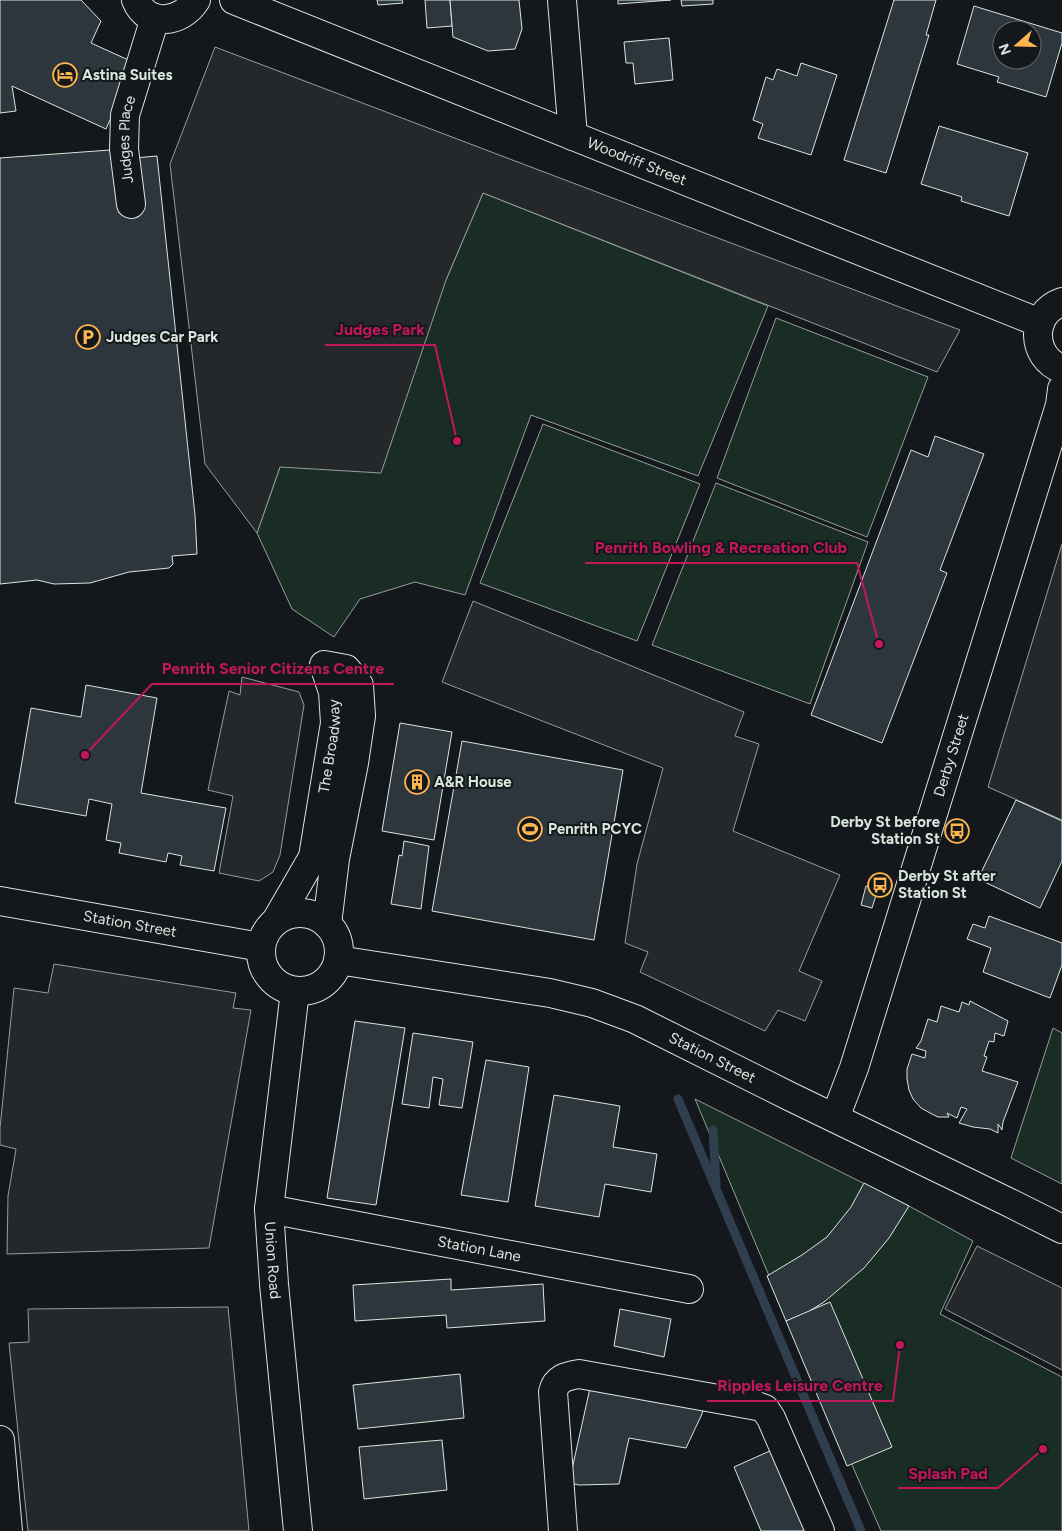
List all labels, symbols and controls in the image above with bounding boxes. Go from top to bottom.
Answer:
north arrow [992,20,1042,70]
text: N [995,41,1015,57]
hotel icon: Astina Suites [52,62,78,88]
place label: Astina Suites [82,66,173,84]
street label: Judges Place [115,93,139,185]
street label: Woodriff Street [585,133,689,190]
callout: Judges Park [325,314,435,345]
text: Judges Park [335,320,425,339]
parking icon: Judges Car Park [75,324,101,350]
place label: Judges Car Park [106,328,218,346]
callout: Penrith Bowling & Recreation Club [585,532,857,563]
text: Penrith Bowling & Recreation Club [595,538,848,557]
callout: Penrith Senior Citizens Centre [152,653,394,684]
text: Penrith Senior Citizens Centre [162,659,384,678]
street label: The Broadway [315,699,344,795]
street label: Derby Street [930,711,973,799]
building icon: A&R House [404,769,430,795]
place label: A&R House [434,773,512,791]
place label: Derby St before Station St [830,813,941,848]
sports icon: Penrith PCYC [517,816,543,842]
bus stop icon: Derby St before Station St [944,818,970,844]
place label: Penrith PCYC [548,820,642,838]
place label: Derby St after Station St [898,867,996,902]
bus stop icon: Derby St after Station St [867,872,893,898]
street label: Station Street [82,907,178,941]
street label: Station Street [666,1028,759,1087]
street label: Union Road [261,1221,284,1300]
street label: Station Lane [436,1232,522,1266]
callout: Ripples Leisure Centre [707,1370,893,1401]
text: Ripples Leisure Centre [717,1376,883,1395]
callout: Splash Pad [898,1457,998,1488]
text: Splash Pad [908,1464,988,1483]

